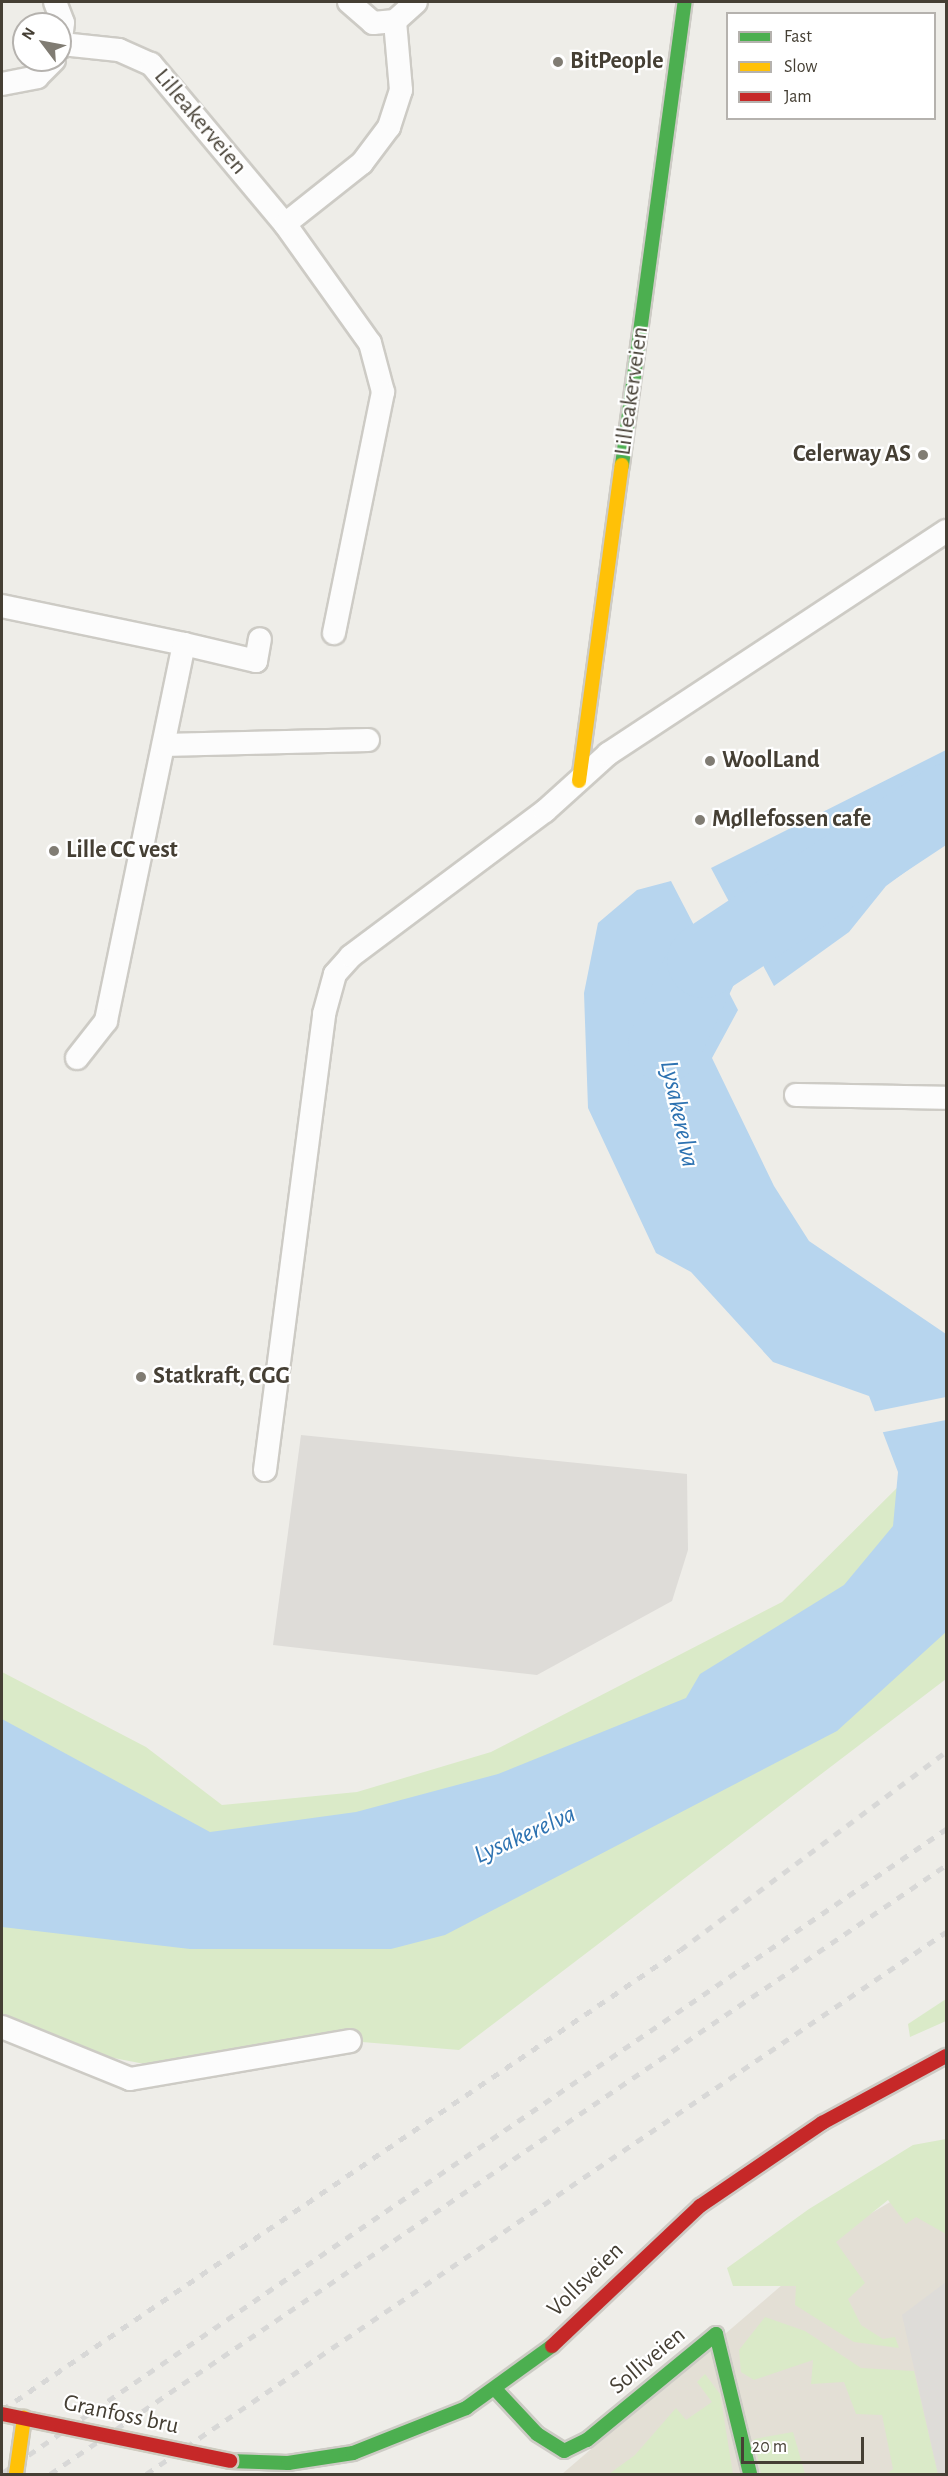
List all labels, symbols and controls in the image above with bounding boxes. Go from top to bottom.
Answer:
north arrow [12,12,72,72]
legend [726,12,936,120]
text: N [19,25,38,42]
text: Fast [784,28,812,46]
place label: BitPeople [570,48,664,76]
marker: BitPeople [551,55,565,69]
text: Slow [784,58,817,76]
street label: Lilleakerveien [147,63,253,181]
text: Jam [784,88,812,106]
street label: Lilleakerveien [609,325,655,457]
place label: Celerway AS [793,441,911,469]
marker: Celerway AS [916,448,930,462]
place label: WoolLand [722,747,820,775]
marker: WoolLand [703,754,717,768]
place label: Møllefossen cafe [712,806,871,834]
marker: Møllefossen cafe [693,813,707,827]
place label: Lille CC vest [66,837,178,865]
marker: Lille CC vest [47,844,61,858]
water label: Lysakerelva [653,1058,705,1170]
place label: Statkraft, CGG [153,1363,290,1391]
marker: Statkraft, CGG [134,1370,148,1384]
water label: Lysakerelva [469,1799,581,1871]
street label: Vollsveien [542,2237,630,2323]
street label: Solliveien [604,2321,692,2401]
street label: Granfoss bru [61,2389,181,2441]
scale bar [744,2425,867,2463]
text: 20 m [752,2438,787,2456]

